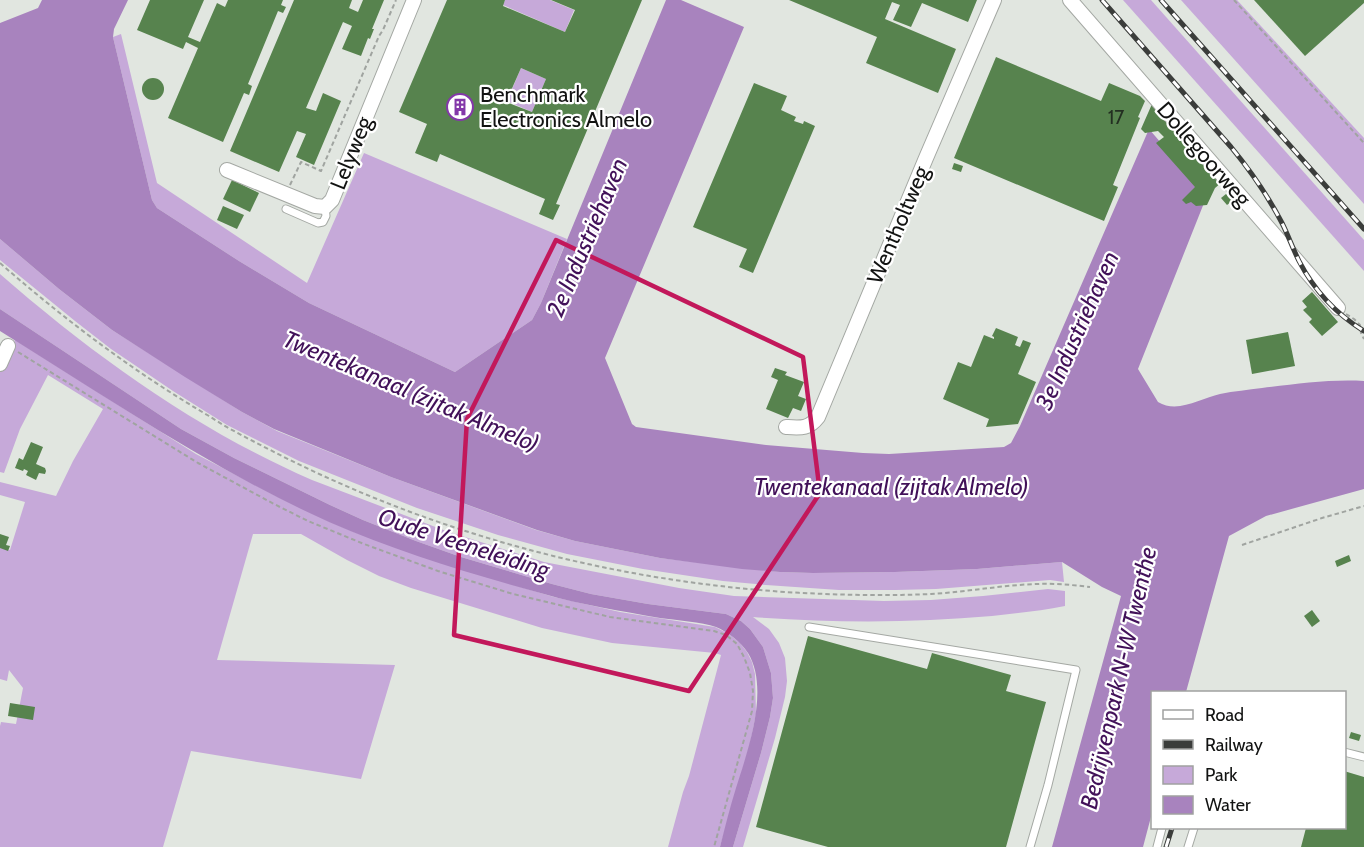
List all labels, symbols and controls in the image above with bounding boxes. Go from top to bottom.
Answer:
place label: Benchmark Electronics Almelo [480,81,652,133]
building icon: Benchmark Electronics Almelo [445,92,475,122]
street label: Dollegoorweg [1151,96,1257,213]
house number: 17 [1108,105,1124,129]
street label: Lelyweg [324,112,378,193]
water label: 2e Industriehaven [540,154,633,321]
street label: Wentholtweg [861,161,935,288]
water label: 3e Industriehaven [1029,247,1125,414]
water label: Twentekanaal (zijtak Almelo) [279,324,543,458]
water label: Twentekanaal (zijtak Almelo) [754,472,1028,501]
water label: Oude Veeneleiding [375,502,554,585]
water label: Bedrijvenpark N-W Twenthe [1074,544,1162,812]
legend [1151,691,1346,829]
text: Road [1205,704,1244,726]
text: Railway [1205,734,1263,756]
text: Park [1205,764,1238,786]
text: Water [1205,794,1251,816]

